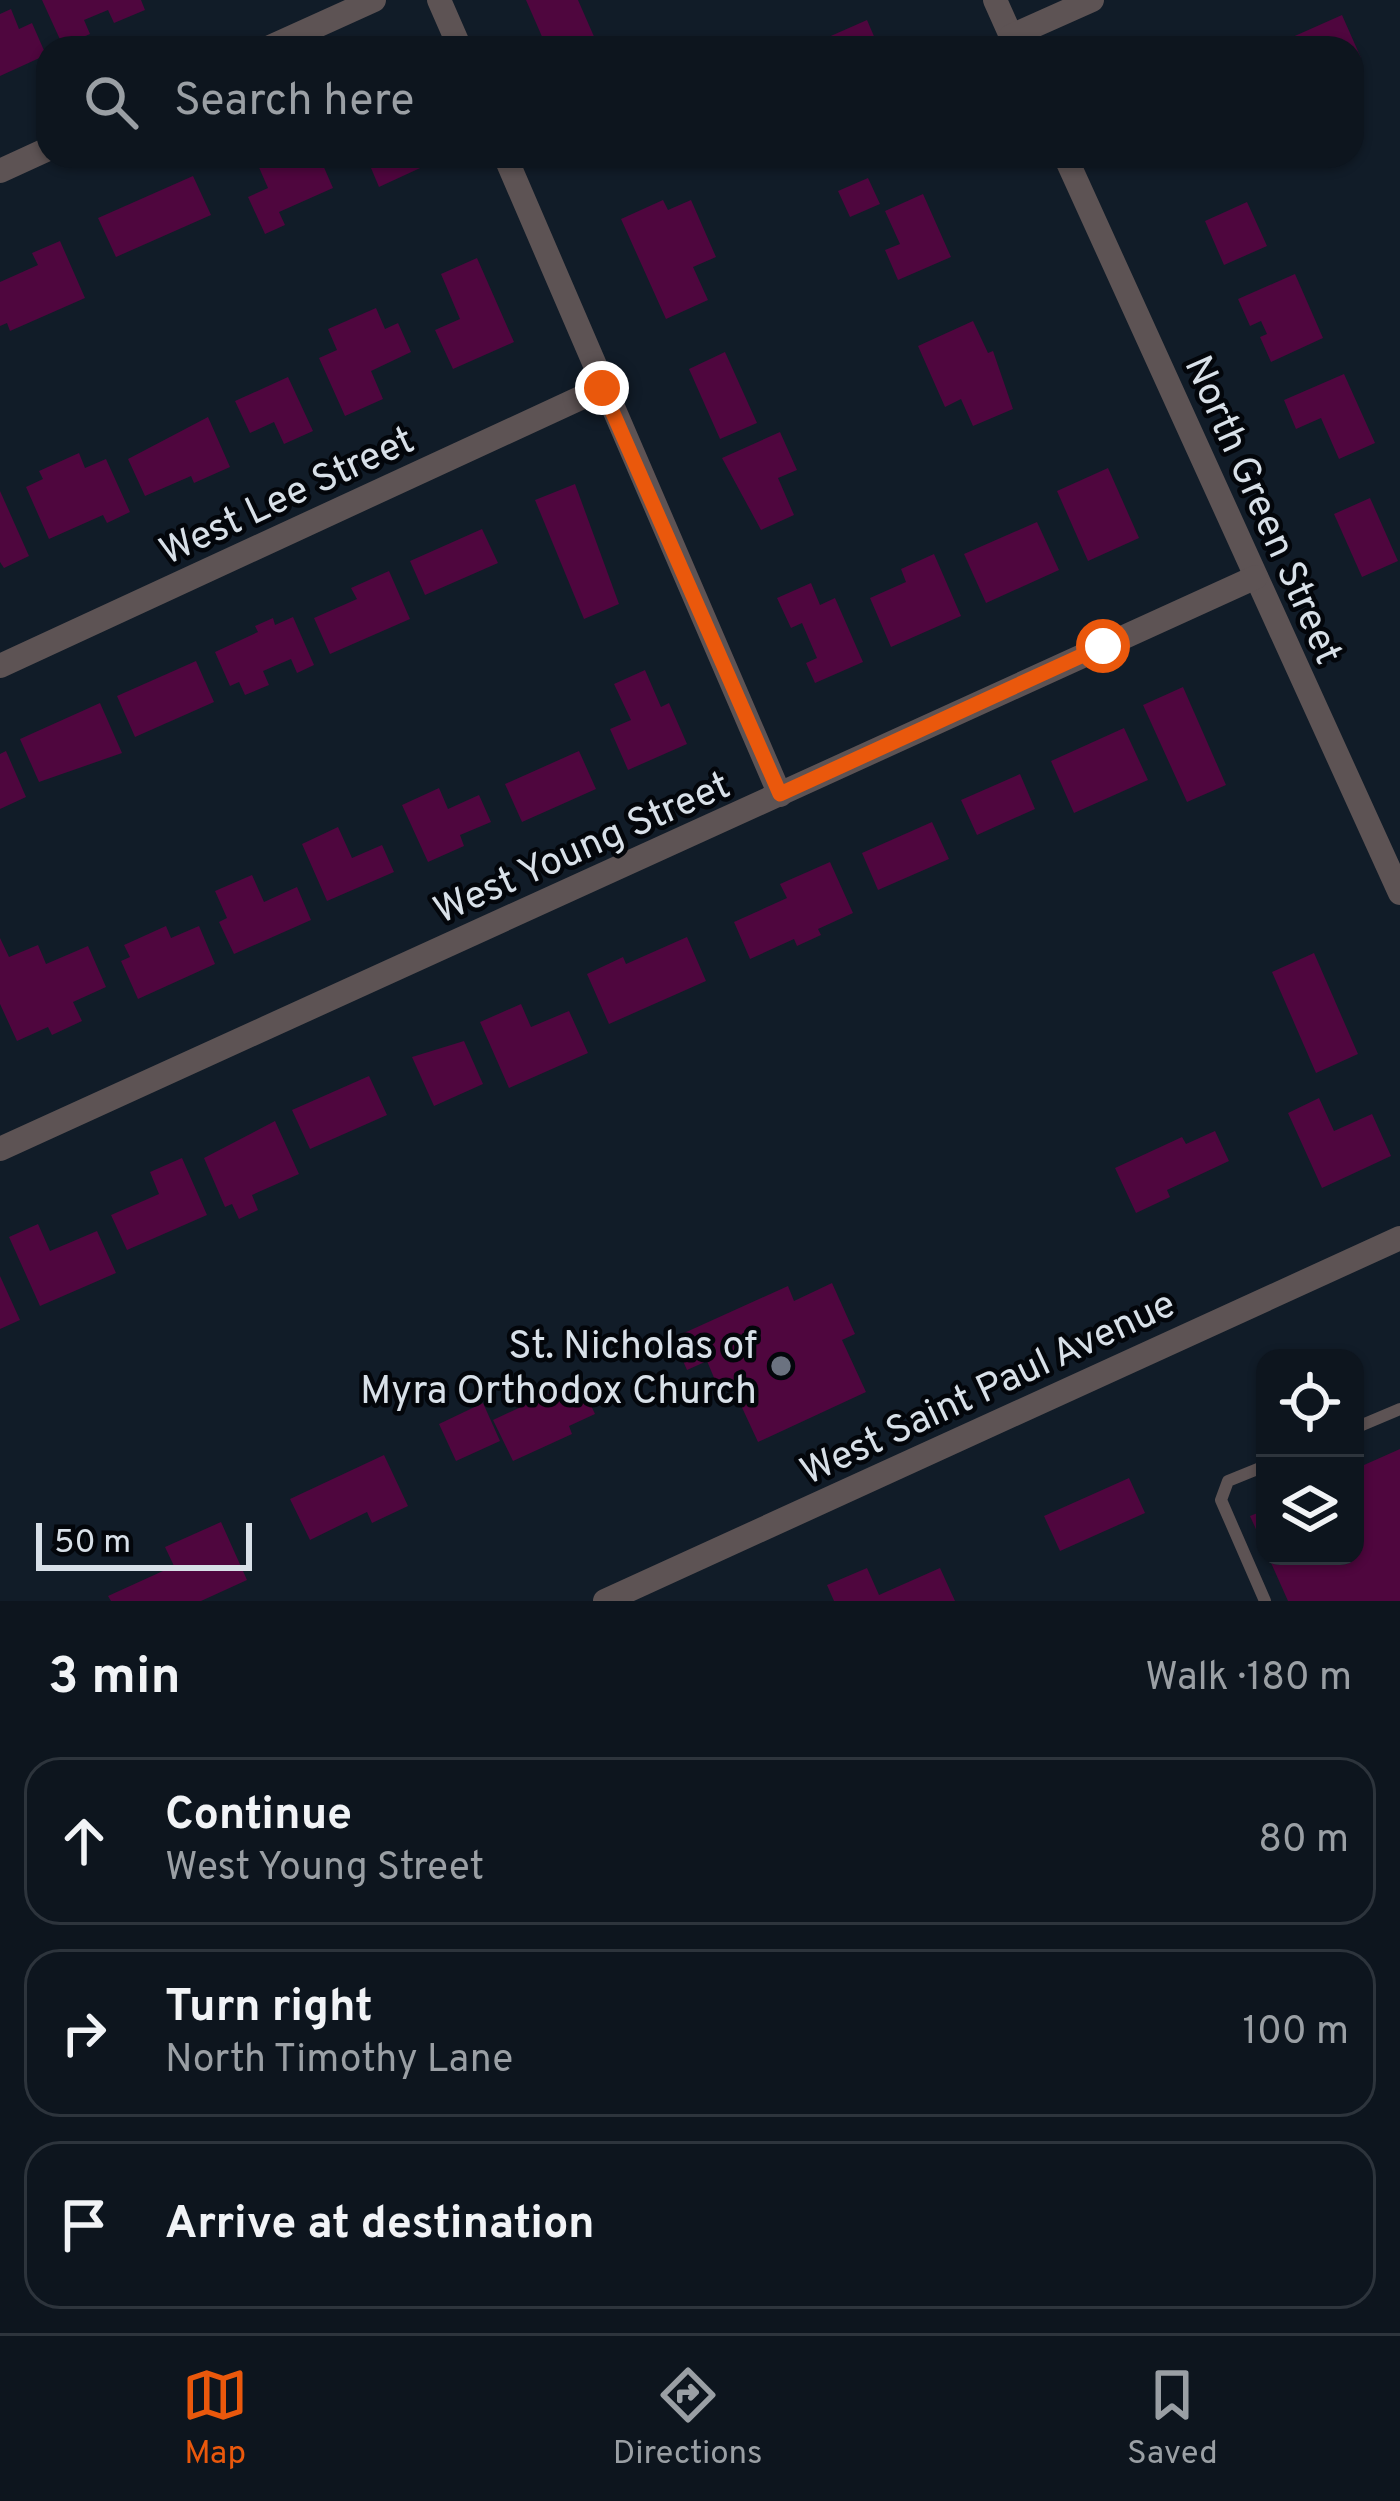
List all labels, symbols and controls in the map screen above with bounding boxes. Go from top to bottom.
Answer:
search box [36,36,1364,168]
icon: search [78,69,144,135]
text: Search here [174,74,414,131]
street label: North Green Street [1171,349,1351,673]
route end [575,361,629,415]
street label: West Lee Street [153,418,423,578]
route start [1076,619,1130,673]
street label: West Young Street [427,763,739,937]
street label: West Saint Paul Avenue [794,1282,1184,1498]
place label: St. Nicholas of Myra Orthodox Church [360,1324,757,1418]
map controls [1256,1349,1364,1565]
button: locate [1256,1349,1364,1457]
marker: St. Nicholas of Myra Orthodox Church [768,1353,794,1379]
button: layers [1256,1457,1364,1565]
scale bar [36,1517,252,1570]
text: 50 m [54,1523,131,1565]
text: 3 min [48,1647,181,1712]
text: Walk · 180 m [1145,1655,1352,1704]
text: Continue [165,1788,352,1845]
icon: ahead [51,1808,117,1874]
text: 80 m [1258,1817,1349,1866]
text: West Young Street [165,1845,484,1894]
text: Turn right [165,1980,373,2037]
icon: right [51,2000,117,2066]
text: 100 m [1242,2009,1349,2058]
text: North Timothy Lane [165,2037,513,2086]
icon: arrive [51,2192,117,2258]
text: Arrive at destination [165,2197,595,2254]
tab: Map [182,2362,248,2476]
tab: Directions [613,2362,763,2476]
tab: Saved [1127,2362,1218,2476]

